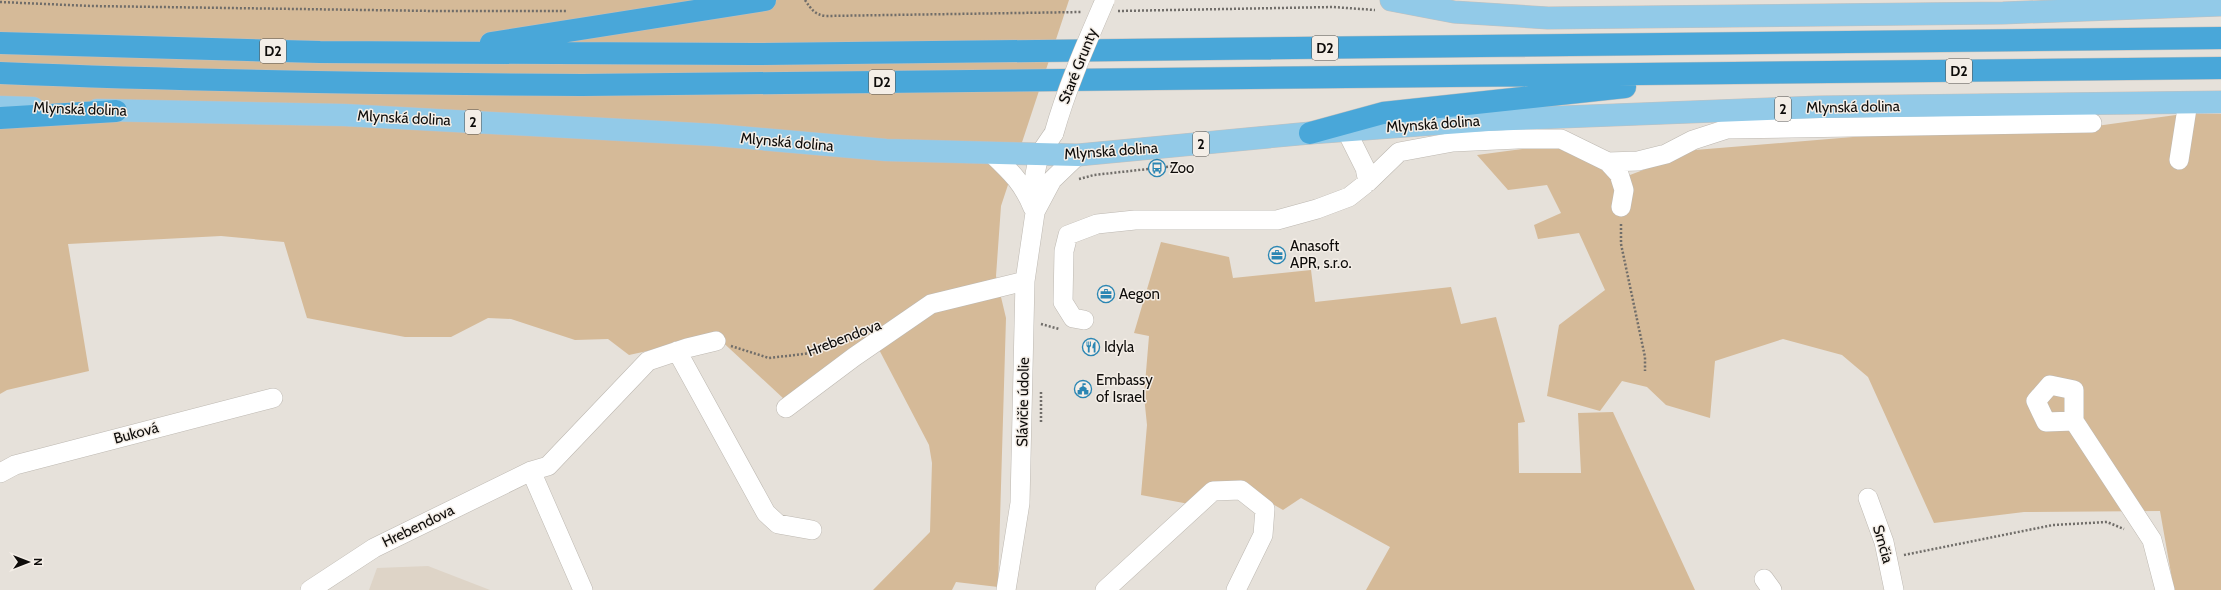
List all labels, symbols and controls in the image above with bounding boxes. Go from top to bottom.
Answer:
street label: Staré Grunty [1055,25,1101,106]
road number: D2 [1312,36,1338,60]
road number: D2 [260,39,286,63]
road number: D2 [1946,59,1972,83]
road number: D2 [869,70,895,94]
road number: 2 [1775,97,1791,121]
street label: Mlynská dolina [1806,97,1901,117]
street label: Mlynská dolina [33,98,128,120]
street label: Mlynská dolina [357,107,452,129]
road number: 2 [465,110,481,134]
street label: Mlynská dolina [1386,112,1481,136]
street label: Mlynská dolina [740,129,835,155]
road number: 2 [1193,132,1209,156]
street label: Mlynská dolina [1064,139,1159,163]
bus stop icon: Zoo [1147,158,1167,178]
place label: Zoo [1170,159,1194,177]
place label: Anasoft APR, s.r.o. [1290,237,1352,272]
office icon: Anasoft APR, s.r.o. [1267,245,1287,265]
office icon: Aegon [1096,284,1116,304]
place label: Aegon [1119,285,1160,303]
street label: Hrebendova [804,315,884,360]
restaurant icon: Idyla [1081,337,1101,357]
place label: Idyla [1104,338,1135,356]
street label: Slávičie údolie [1013,357,1033,447]
place label: Embassy of Israel [1096,371,1153,406]
public building icon: Embassy of Israel [1073,379,1093,399]
street label: Buková [112,418,161,448]
street label: Hrebendova [379,500,458,551]
street label: Srnčia [1869,523,1897,566]
north arrow [8,542,48,582]
text: N [31,558,45,566]

